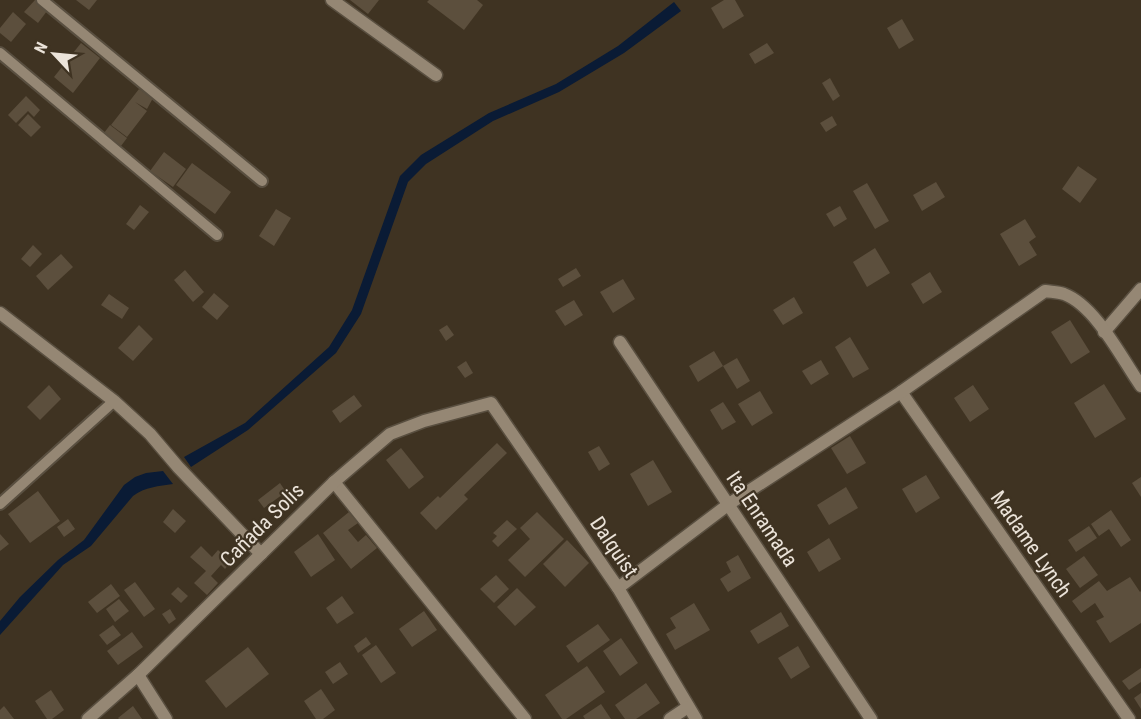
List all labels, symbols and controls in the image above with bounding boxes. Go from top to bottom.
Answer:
north arrow [24,24,84,84]
text: N [30,39,52,56]
street label: Ita Enramada [721,467,803,571]
street label: Cañada Solis [215,478,309,572]
street label: Madame Lynch [986,486,1076,602]
street label: Dalquist [585,512,643,582]

